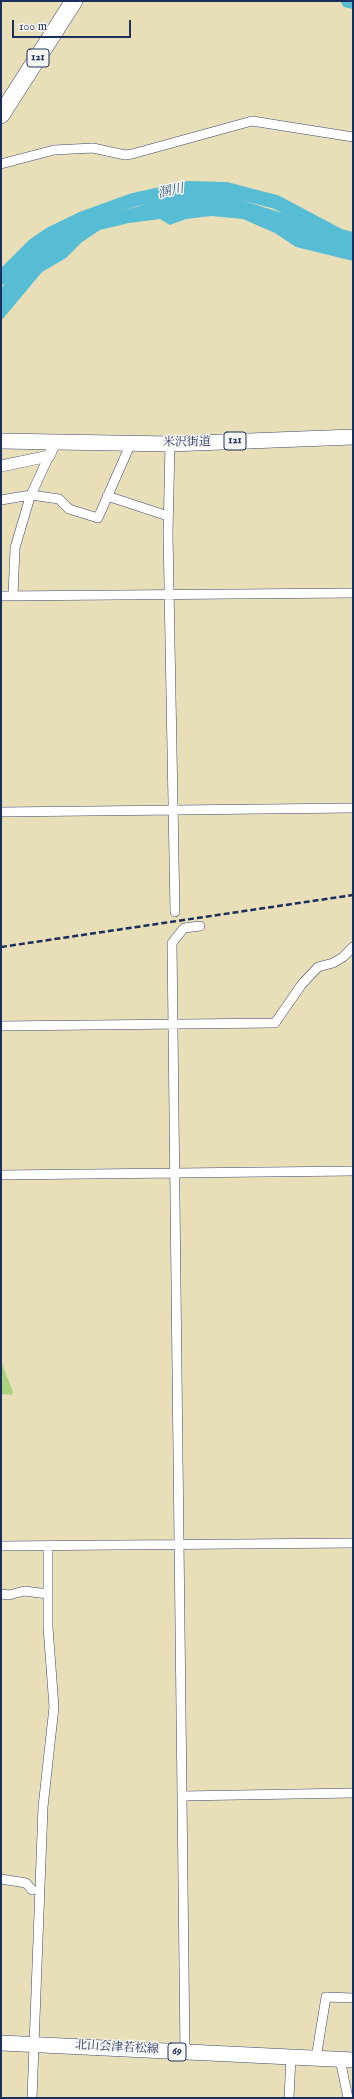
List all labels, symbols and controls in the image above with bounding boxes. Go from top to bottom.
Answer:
scale bar [14,12,133,38]
text: 100 m [19,19,47,34]
road number: 121 [27,49,49,67]
water label: 溷川 [157,182,185,202]
road number: 121 [224,432,246,450]
street label: 米沢街道 [163,435,211,451]
street label: 北山会津若松線 [75,2039,159,2057]
road number: 69 [168,2043,186,2061]

